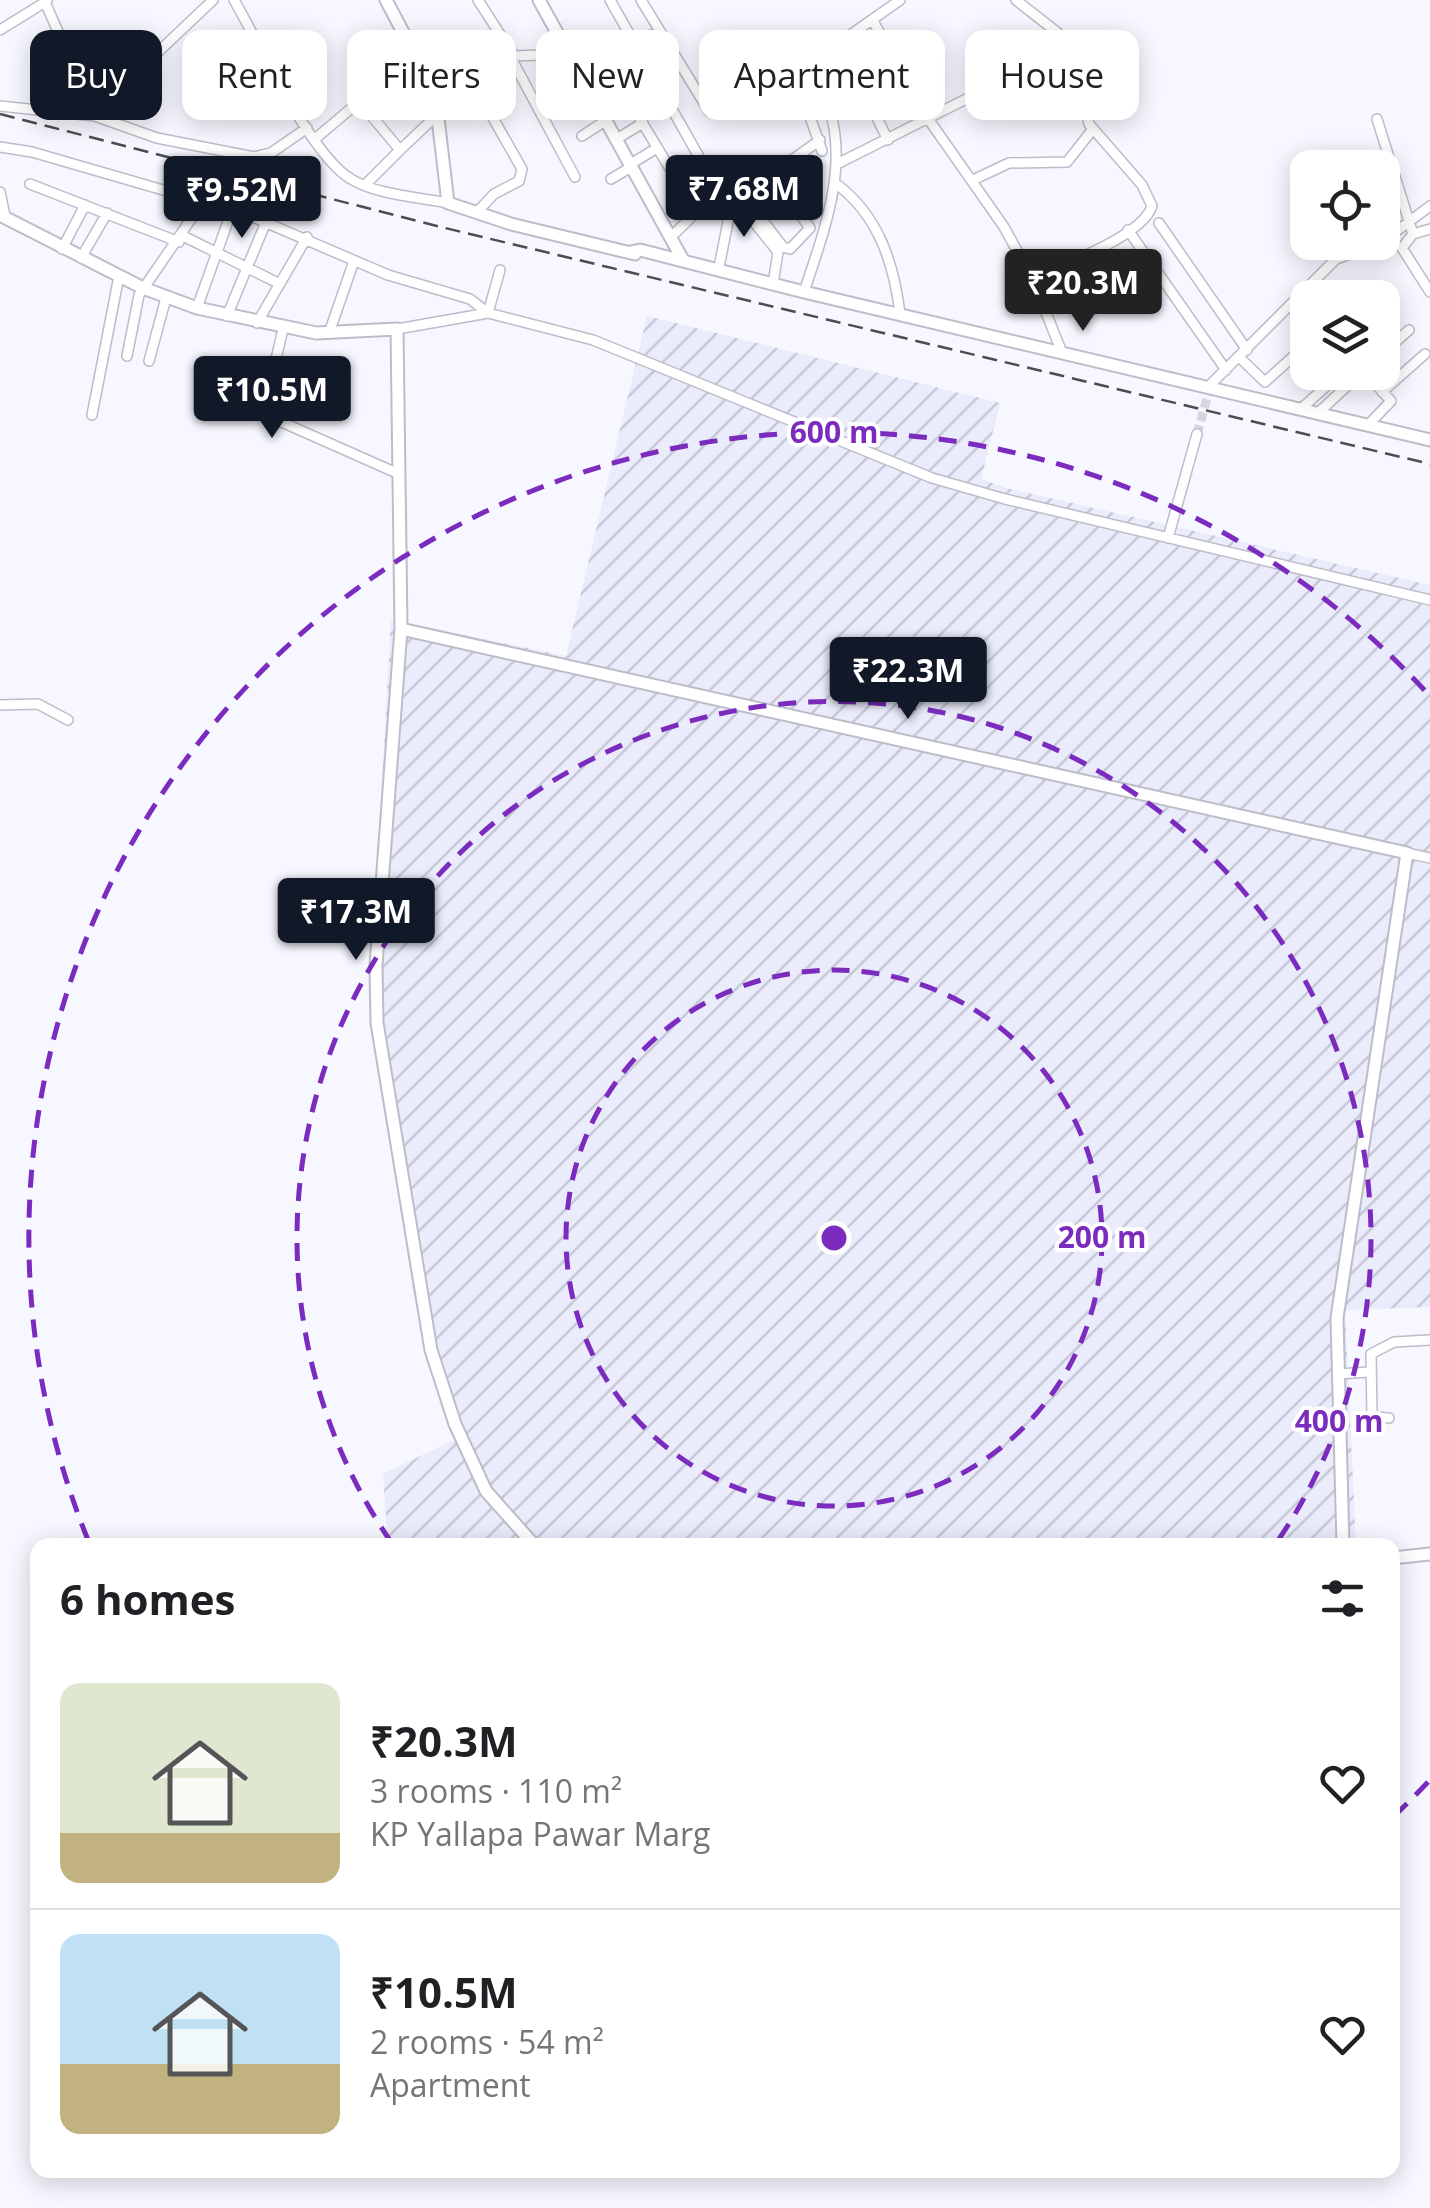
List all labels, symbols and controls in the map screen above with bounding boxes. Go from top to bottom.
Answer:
chip: Buy [30,30,162,120]
chip: Rent [182,30,327,120]
chip: Filters [347,30,516,120]
chip: New [536,30,679,120]
chip: Apartment [699,30,945,120]
chip: House [965,30,1139,120]
map controls [1290,150,1400,390]
button: locate [1290,150,1400,260]
pin: ₹7.68M [663,155,825,240]
pin: ₹9.52M [161,156,323,241]
text: ₹7.68M [688,166,800,209]
text: ₹9.52M [186,167,298,210]
pin: ₹20.3M [1002,249,1164,334]
text: ₹20.3M [1027,260,1139,303]
button: layers [1290,280,1400,390]
pin: ₹10.5M [191,356,353,441]
text: ₹10.5M [216,367,328,410]
text: 600 m [790,411,878,452]
pin: ₹22.3M [827,637,989,722]
text: ₹22.3M [852,648,964,691]
pin: ₹17.3M [275,878,437,963]
text: ₹17.3M [300,889,412,932]
text: 200 m [1058,1216,1146,1257]
centre of rings [816,1220,852,1256]
text: 400 m [1295,1400,1383,1441]
text: 6 homes [60,1570,235,1627]
icon: filters [1315,1571,1370,1626]
text: ₹20.3M [370,1712,518,1769]
icon: home [140,1723,260,1843]
icon: heart [1315,1756,1370,1811]
text: 3 rooms · 110 m² [370,1769,622,1812]
text: KP Yallapa Pawar Marg [370,1812,710,1855]
text: ₹10.5M [370,1963,518,2020]
icon: home [140,1974,260,2094]
icon: heart [1315,2007,1370,2062]
text: 2 rooms · 54 m² [370,2020,604,2063]
text: Apartment [370,2063,531,2106]

